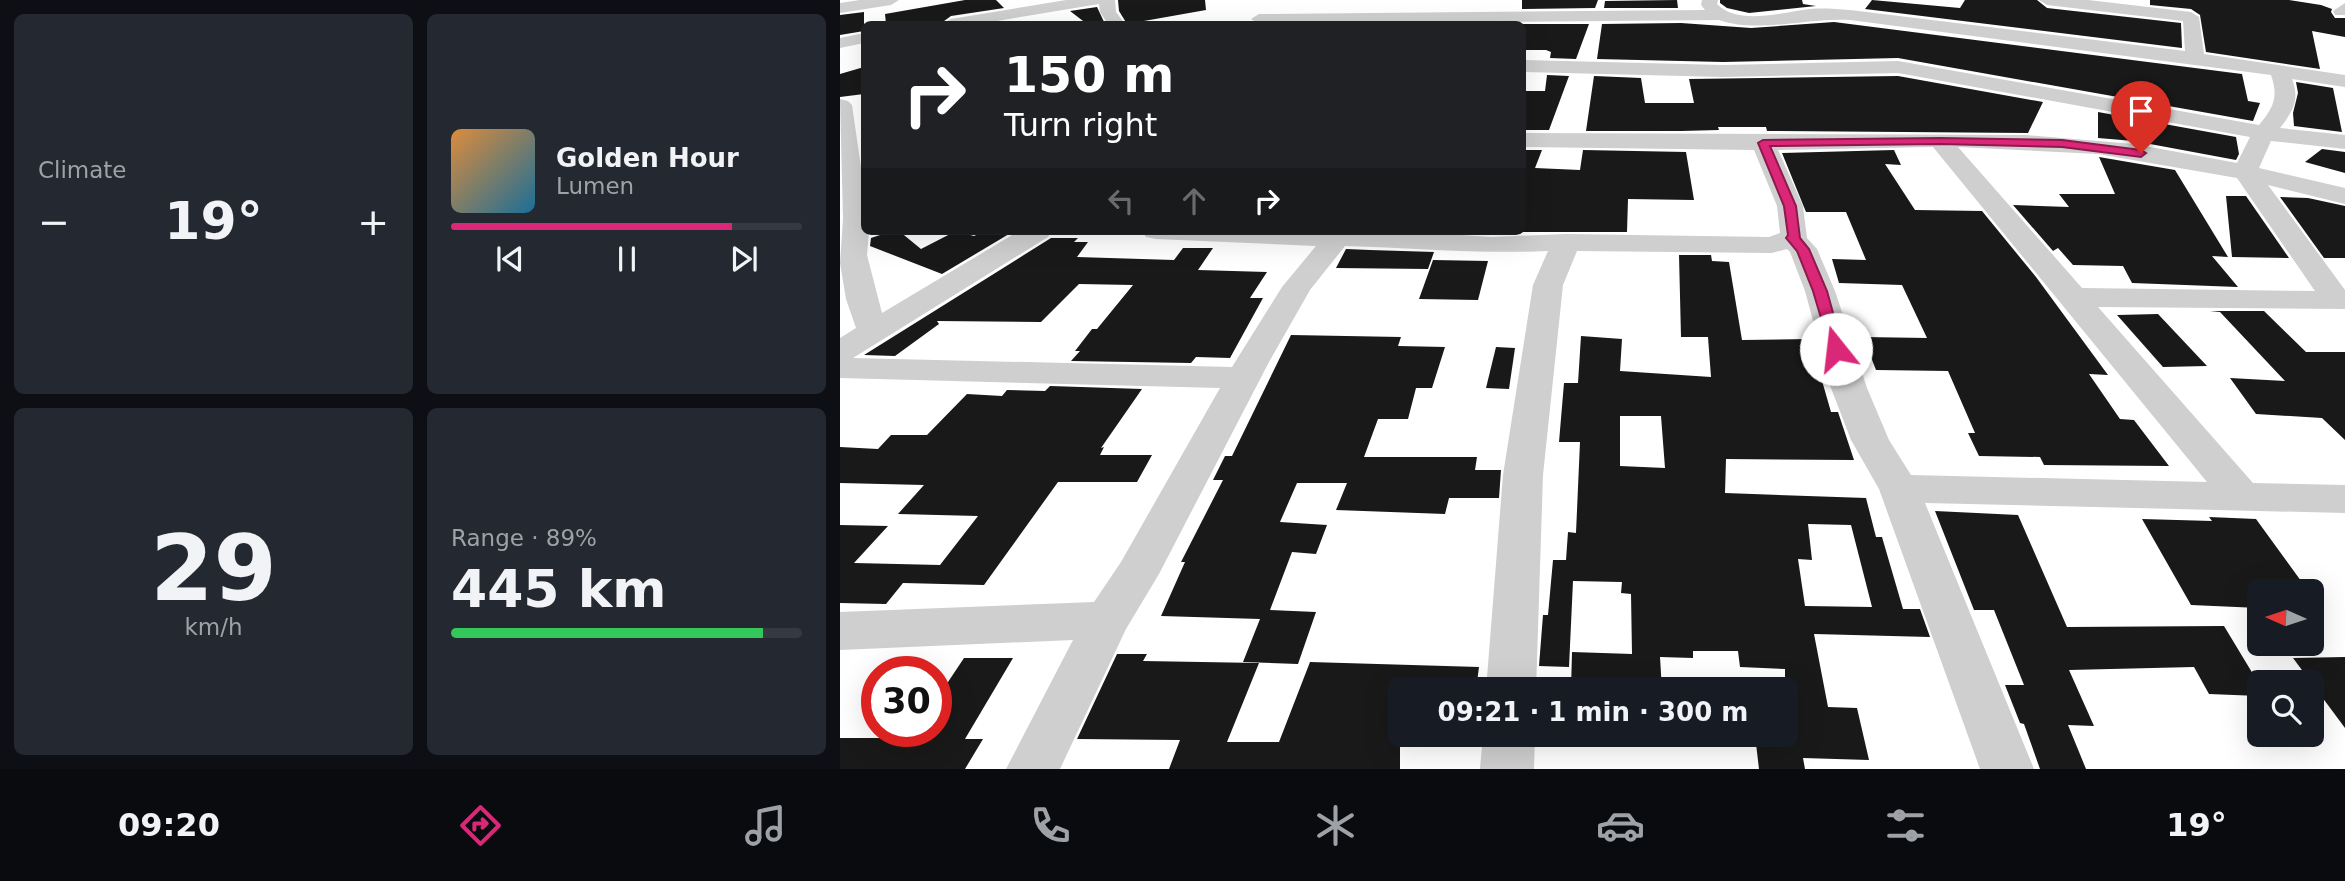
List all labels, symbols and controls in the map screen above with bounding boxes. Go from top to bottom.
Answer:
text: 150 m [1004,47,1174,104]
icon: right [889,49,980,140]
pin [2111,81,2171,153]
icon: arrive [2122,92,2160,130]
text: Turn right [1004,106,1157,144]
text: Golden Hour [556,143,739,173]
text: Climate [38,157,127,183]
text: Lumen [556,173,634,199]
icon: left [1102,182,1140,220]
icon: ahead [1175,182,1213,220]
icon: right [1248,182,1286,220]
text: 19° [164,191,263,251]
text: − [38,200,70,244]
text: + [357,200,389,244]
icon: previous [491,240,529,278]
icon: pause [608,240,646,278]
icon: next [725,240,763,278]
position arrow [1799,312,1873,386]
text: 29 [150,516,277,621]
text: Range · 89% [451,525,597,551]
text: 445 km [451,559,666,619]
north arrow [2247,579,2324,656]
map controls [2247,579,2324,747]
text: km/h [184,614,243,640]
speed limit sign: 30 [861,656,952,747]
button: search [2247,670,2324,747]
text: 09:21 · 1 min · 300 m [1438,697,1748,727]
icon: directions [456,801,505,850]
icon: music [741,801,790,850]
icon: phone [1026,801,1075,850]
icon: climate [1311,801,1360,850]
icon: car [1596,801,1645,850]
icon: filters [1881,801,1930,850]
text: 09:20 [118,806,220,844]
text: 19° [2166,806,2227,844]

